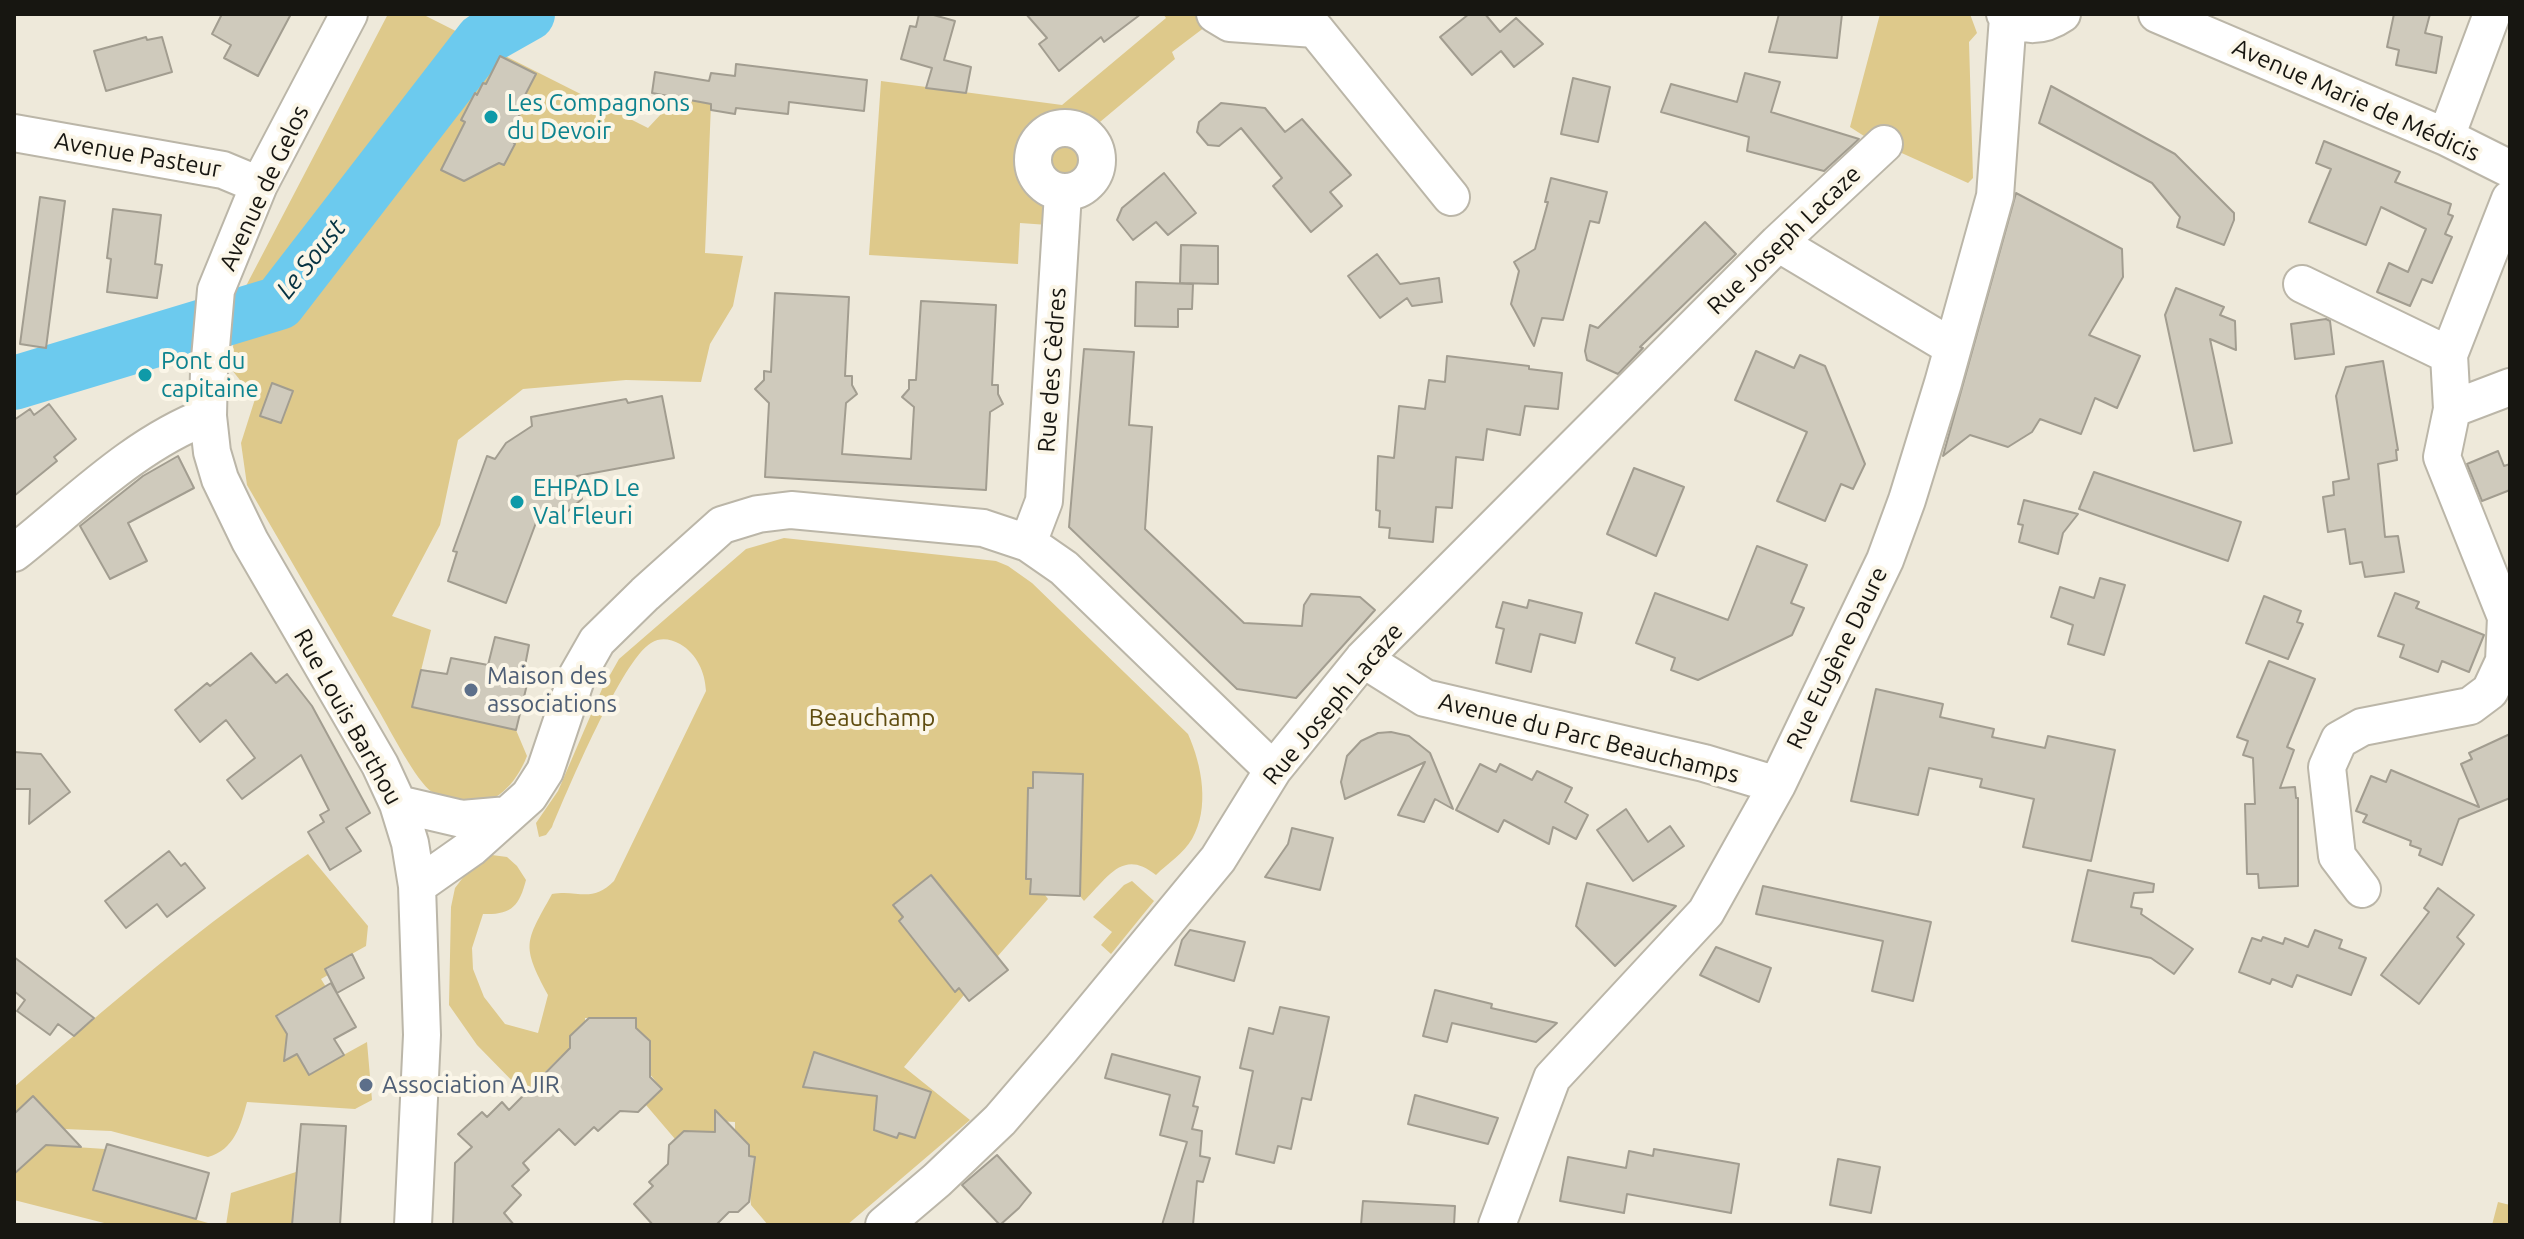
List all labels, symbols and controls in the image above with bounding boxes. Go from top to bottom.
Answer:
street label: Avenue Marie de Médicis [2228,32,2484,168]
place label: Les Compagnons du Devoir [507,89,690,145]
street label: Avenue de Gelos [213,101,315,275]
marker: Les Compagnons du Devoir [482,108,500,126]
street label: Avenue Pasteur [52,126,224,184]
street label: Rue Joseph Lacaze [1701,159,1867,321]
water label: Le Soust [270,213,352,305]
street label: Rue des Cèdres [1032,287,1072,453]
place label: Pont du capitaine [161,347,259,403]
marker: Pont du capitaine [136,366,154,384]
place label: EHPAD Le Val Fleuri [533,474,640,530]
marker: EHPAD Le Val Fleuri [508,493,526,511]
street label: Rue Eugène Daure [1780,562,1894,754]
street label: Rue Joseph Lacaze [1257,617,1409,791]
street label: Rue Louis Barthou [288,624,408,810]
place label: Maison des associations [487,662,617,718]
marker: Maison des associations [462,681,480,699]
street label: Avenue du Parc Beauchamps [1436,687,1742,789]
park label: Beauchamp [809,704,935,732]
place label: Association AJIR [382,1071,560,1099]
marker: Association AJIR [357,1076,375,1094]

